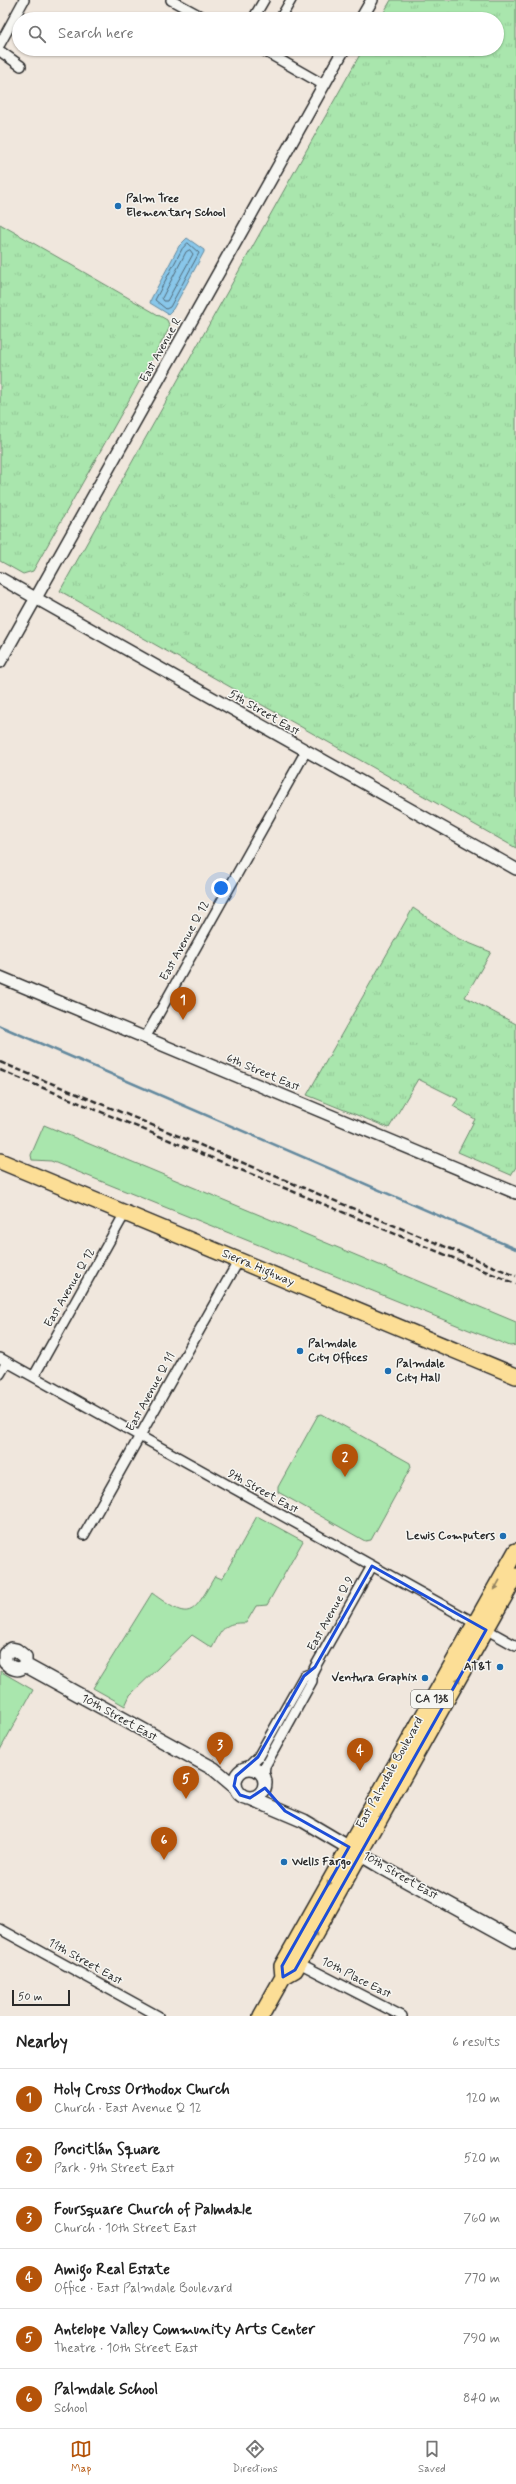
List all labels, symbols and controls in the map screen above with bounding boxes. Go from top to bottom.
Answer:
search box [12,12,504,56]
icon: search [26,23,48,45]
text: Search here [58,24,134,44]
place label: Palm Tree Elementary School [126,191,226,221]
marker: Palm Tree Elementary School [113,201,123,211]
street label: East Avenue R [136,315,186,385]
street label: 5th Street East [226,686,303,740]
your location [211,878,231,898]
street label: East Avenue Q 12 [156,898,214,984]
pin: 1 [170,987,196,1020]
street label: 6th Street East [224,1050,303,1096]
street label: East Avenue Q 12 [41,1245,99,1331]
street label: Sierra Highway [219,1246,297,1291]
place label: Palmdale City Offices [308,1336,368,1366]
marker: Palmdale City Offices [295,1346,305,1356]
street label: East Avenue Q 11 [123,1350,179,1434]
place label: Palmdale City Hall [396,1356,445,1386]
marker: Palmdale City Hall [383,1366,393,1376]
pin: 2 [332,1444,358,1477]
street label: 9th Street East [225,1466,302,1518]
place label: Lewis Computers [406,1528,495,1544]
marker: Lewis Computers [498,1531,508,1541]
street label: East Avenue Q 9 [304,1574,358,1654]
one-way arrow [494,1579,500,1591]
place label: AT&T [464,1659,492,1675]
marker: AT&T [495,1662,505,1672]
place label: Ventura Graphix [331,1670,417,1686]
marker: Ventura Graphix [420,1673,430,1683]
one-way arrow [453,1676,460,1688]
road number: CA 138 [411,1690,453,1708]
street label: 10th Street East [78,1691,160,1746]
one-way arrow [285,1696,292,1708]
street label: East Palmdale Boulevard [353,1714,427,1832]
pin: 3 [207,1732,233,1765]
pin: 4 [347,1738,373,1771]
pin: 5 [173,1766,199,1799]
one-way arrow [375,1813,382,1825]
pin: 6 [151,1827,177,1860]
street label: 10th Street East [359,1848,441,1904]
place label: Wells Fargo [291,1854,351,1870]
marker: Wells Fargo [279,1857,289,1867]
one-way arrow [326,1875,333,1887]
one-way arrow [311,1930,317,1941]
street label: 11th Street East [45,1935,126,1989]
street label: 10th Place East [318,1953,394,2003]
scale bar [12,1988,70,2007]
text: 50 m [18,1990,43,2004]
text: Nearby [16,2031,68,2053]
text: 6 results [452,2034,500,2051]
text: Holy Cross Orthodox Church [54,2080,230,2100]
text: 1 [26,2090,32,2107]
text: 120 m [466,2090,500,2107]
text: Church · East Avenue Q 12 [54,2100,202,2117]
text: Poncitlán Square [54,2140,160,2160]
text: 2 [26,2150,32,2167]
text: 520 m [464,2150,500,2167]
text: Park · 9th Street East [54,2160,175,2177]
text: Foursquare Church of Palmdale [54,2200,252,2220]
text: 3 [26,2210,32,2227]
text: 760 m [463,2210,500,2227]
text: Church · 10th Street East [54,2220,197,2237]
text: Amigo Real Estate [54,2260,170,2280]
text: 4 [25,2270,33,2287]
text: 770 m [464,2270,500,2287]
text: Office · East Palmdale Boulevard [54,2280,232,2297]
text: Antelope Valley Community Arts Center [54,2320,315,2340]
text: 5 [25,2330,33,2347]
text: 790 m [463,2330,500,2347]
text: Theatre · 10th Street East [54,2340,198,2357]
text: Palmdale School [54,2380,158,2400]
text: 6 [26,2390,32,2407]
text: 840 m [463,2390,500,2407]
text: School [54,2400,88,2417]
tab: Map [70,2438,92,2476]
tab: Directions [232,2438,278,2476]
tab: Saved [418,2438,446,2476]

